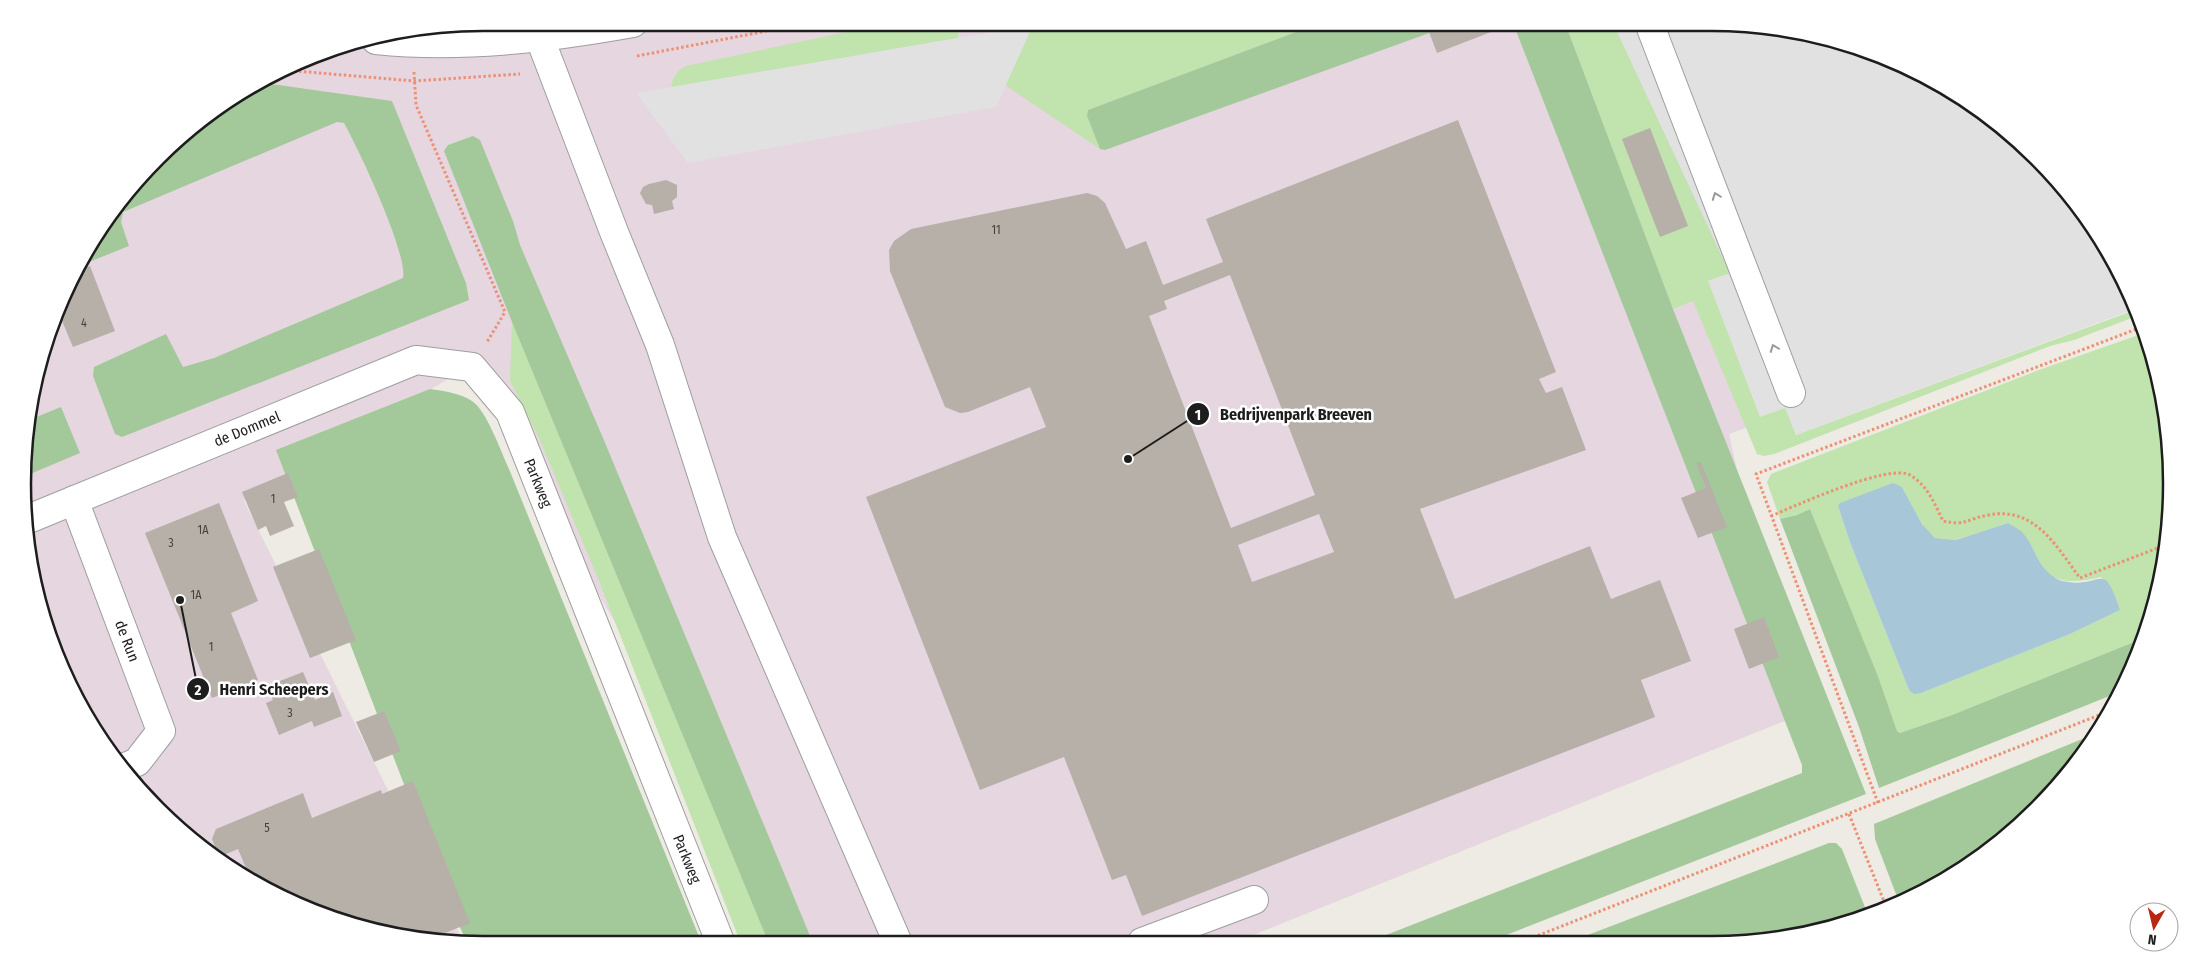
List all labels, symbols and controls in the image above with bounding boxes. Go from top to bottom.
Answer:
one-way arrow [1712,192,1722,201]
house number: 11 [991,223,1001,237]
house number: 4 [81,316,87,330]
one-way arrow [1770,344,1780,352]
callout: Bedrijvenpark Breeven [1185,399,1382,430]
text: Bedrijvenpark Breeven [1220,405,1372,424]
text: 1 [1195,406,1201,424]
street label: de Dommel [211,408,283,450]
street label: Parkweg [520,456,556,510]
house number: 1 [271,492,275,506]
house number: 1A [198,523,209,537]
house number: 3 [168,536,174,550]
house number: 1A [191,588,202,602]
street label: de Run [111,618,143,664]
house number: 1 [209,640,213,654]
callout: Henri Scheepers [185,674,339,705]
text: Henri Scheepers [220,680,328,699]
text: 2 [194,681,202,699]
house number: 3 [287,706,293,720]
house number: 5 [264,821,270,835]
street label: Parkweg [669,832,705,886]
north arrow [2129,902,2179,952]
text: N [2147,930,2158,948]

